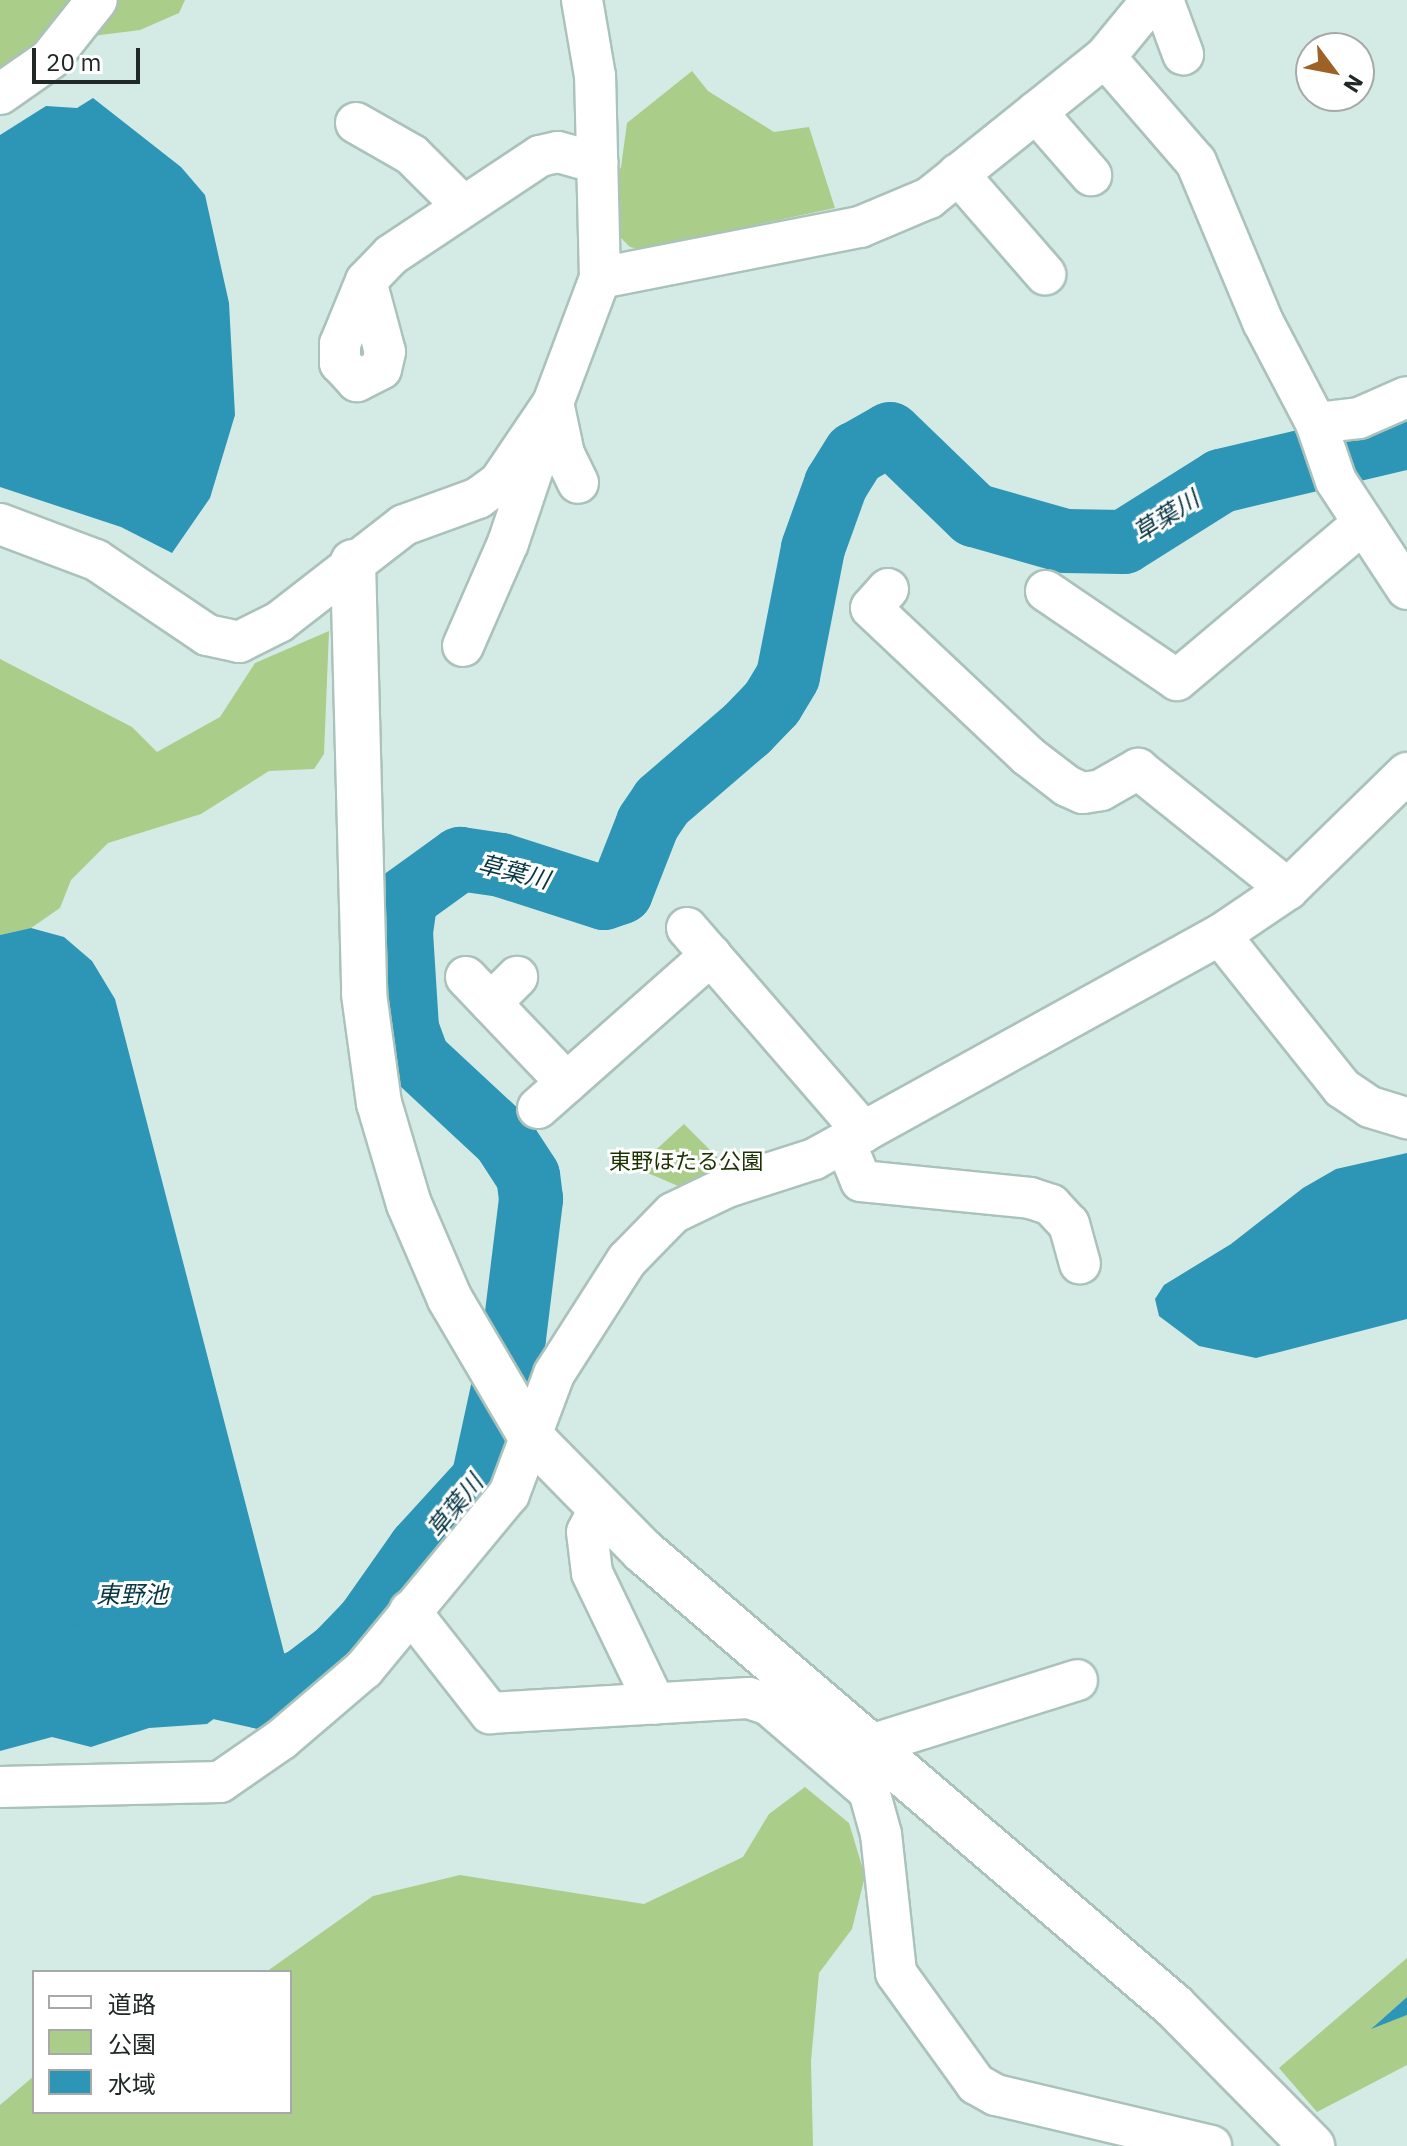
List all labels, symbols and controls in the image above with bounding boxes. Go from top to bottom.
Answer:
scale bar [36,32,144,82]
north arrow [1295,32,1375,112]
text: 20 m [46,46,101,78]
text: N [1338,69,1371,98]
water label: 草葉川 [1128,485,1204,547]
water label: 草葉川 [476,849,552,895]
park label: 東野ほたる公園 [609,1148,763,1174]
water label: 草葉川 [421,1469,489,1543]
water label: 東野池 [96,1581,168,1609]
legend [32,1970,292,2114]
text: 道路 [108,1988,156,2020]
text: 公園 [108,2028,156,2060]
text: 水域 [108,2068,156,2100]

